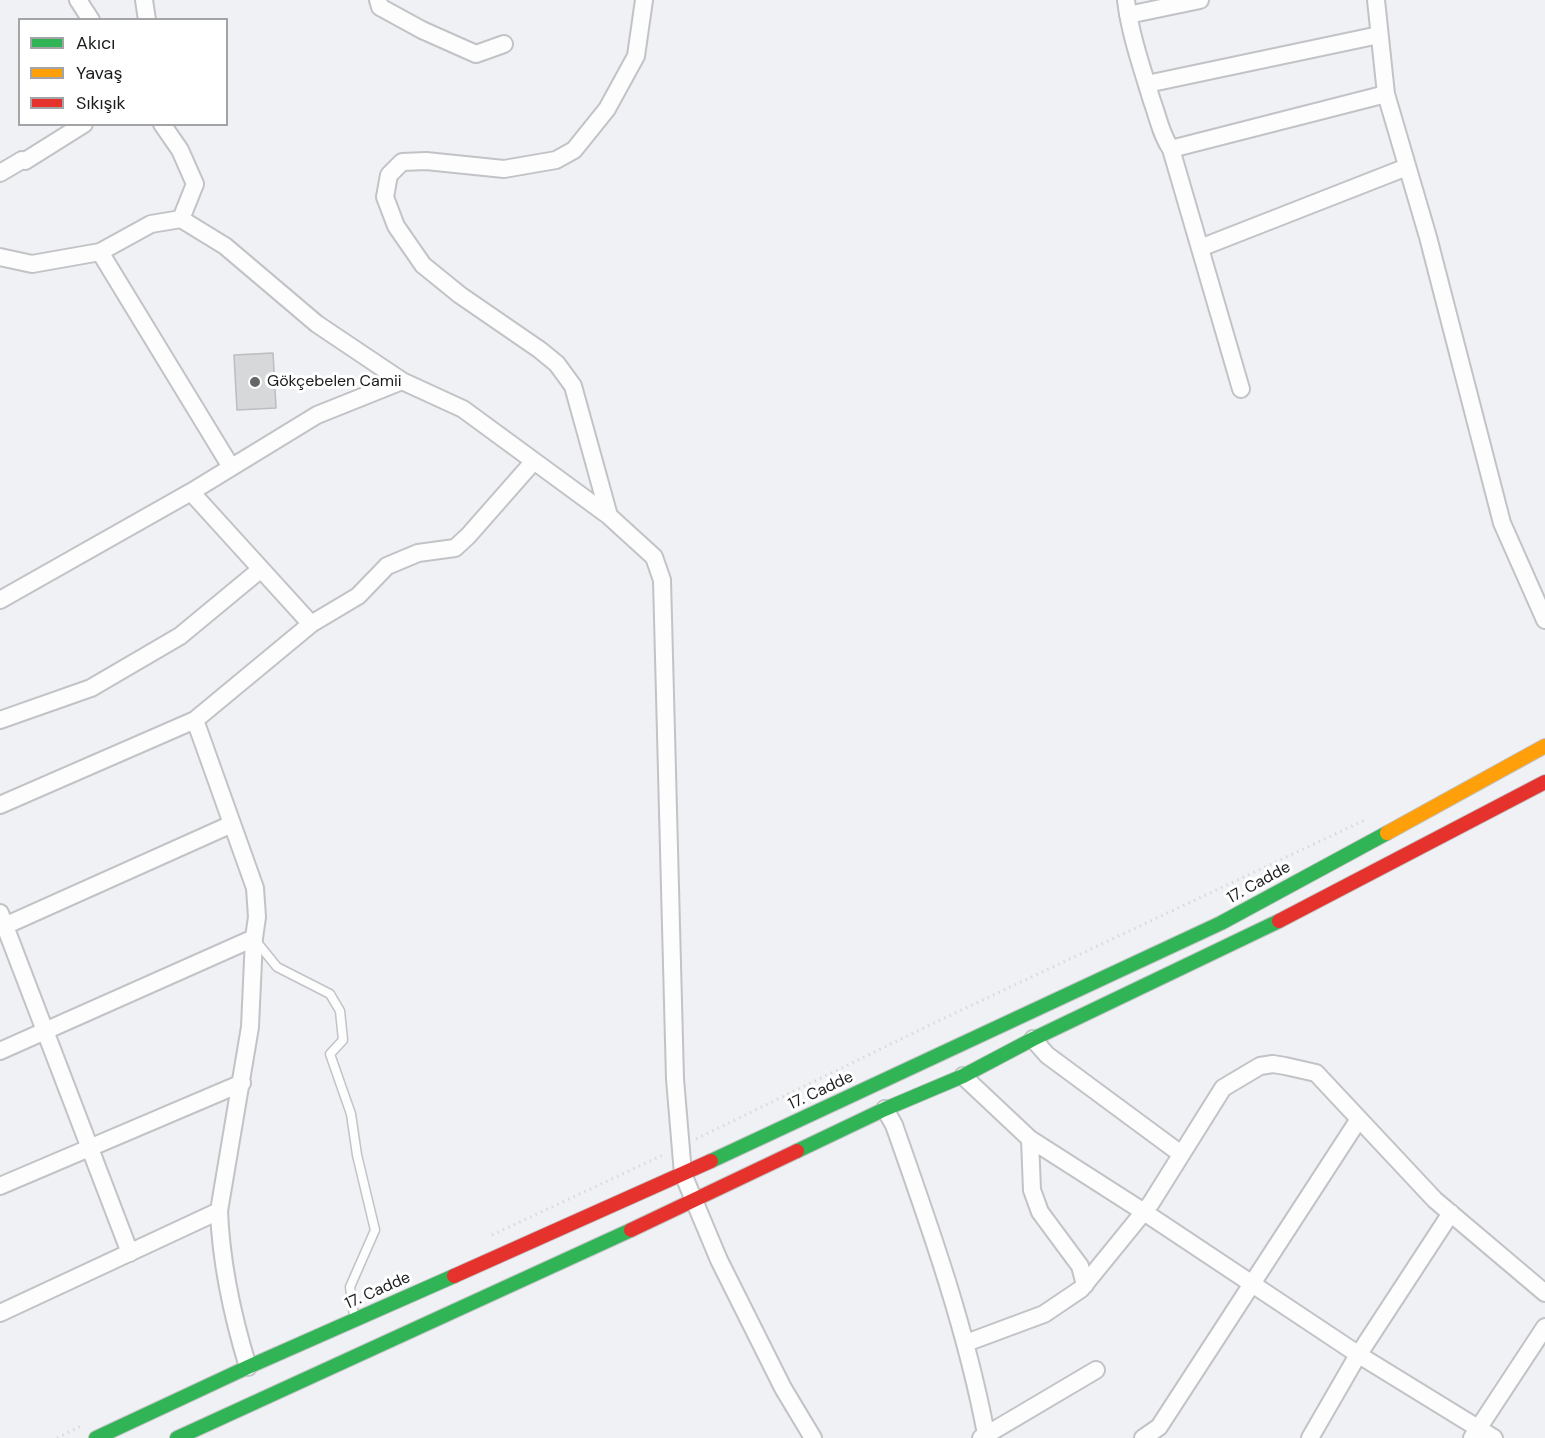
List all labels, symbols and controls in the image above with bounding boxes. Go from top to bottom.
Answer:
legend [18,18,228,126]
text: Akıcı [76,31,115,55]
text: Yavaş [76,61,122,85]
text: Sıkışık [76,91,126,115]
place label: Gökçebelen Camii [267,372,402,392]
marker: Gökçebelen Camii [248,375,262,389]
street label: 17. Cadde [1224,858,1294,908]
street label: 17. Cadde [786,1068,856,1114]
street label: 17. Cadde [342,1268,414,1314]

